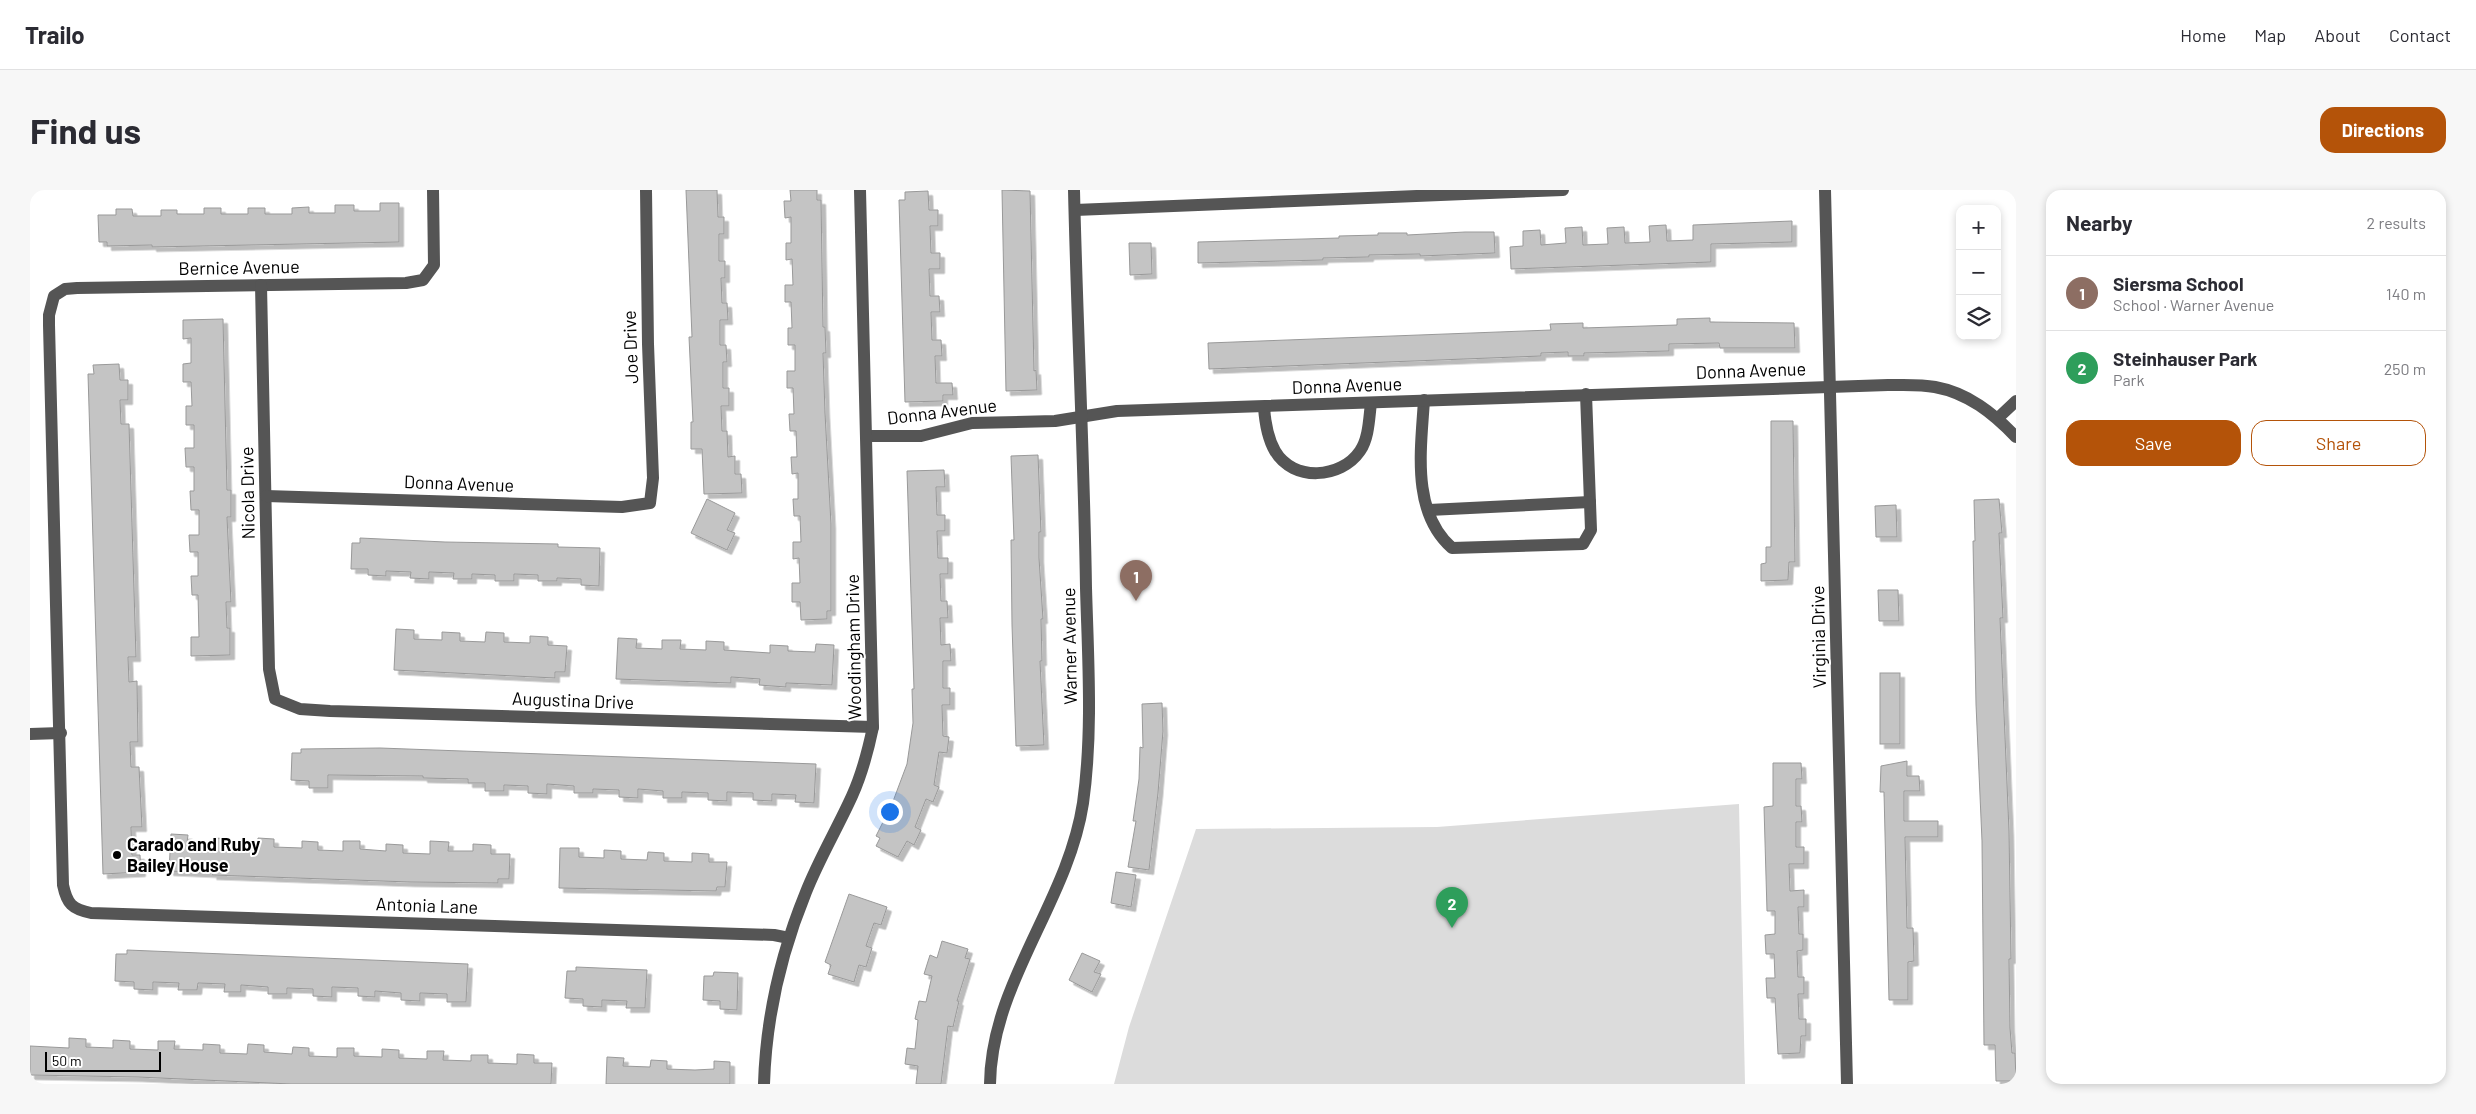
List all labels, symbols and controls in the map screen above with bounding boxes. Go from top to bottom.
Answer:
text: Trailo [25,20,85,49]
text: Home [2180,24,2226,46]
text: Map [2254,24,2286,46]
text: About [2314,24,2361,46]
text: Contact [2389,24,2451,46]
button: Directions [2320,107,2446,153]
text: Find us [30,109,141,151]
map controls [1956,205,2001,340]
button: + [1956,205,2001,250]
text: Nearby [2066,210,2132,235]
text: 2 results [2367,213,2426,232]
button: − [1956,250,2001,295]
street label: Bernice Avenue [178,255,300,279]
text: Siersma School [2113,272,2244,295]
text: 1 [2079,284,2085,303]
text: 140 m [2386,284,2426,303]
button: layers [1956,295,2001,340]
text: School · Warner Avenue [2113,295,2274,314]
street label: Joe Drive [618,310,642,384]
text: Steinhauser Park [2113,347,2257,370]
street label: Donna Avenue [1695,357,1806,383]
text: 2 [2078,359,2086,378]
text: 250 m [2384,359,2426,378]
text: Park [2113,370,2144,389]
street label: Donna Avenue [1291,372,1402,398]
street label: Donna Avenue [886,393,998,429]
button: Save [2066,420,2241,466]
button: Share [2251,420,2426,466]
street label: Nicola Drive [235,446,259,540]
street label: Donna Avenue [404,470,515,496]
pin: 1 [1120,560,1152,601]
street label: Woodingham Drive [841,574,865,720]
street label: Virginia Drive [1806,585,1830,689]
street label: Warner Avenue [1057,587,1081,705]
street label: Augustina Drive [512,687,635,713]
your location [877,799,903,825]
place label: Carado and Ruby Bailey House [127,833,260,876]
marker: Carado and Ruby Bailey House [111,849,123,861]
pin: 2 [1436,887,1468,928]
street label: Antonia Lane [375,892,479,918]
scale bar [45,1049,161,1072]
text: 50 m [52,1052,81,1069]

